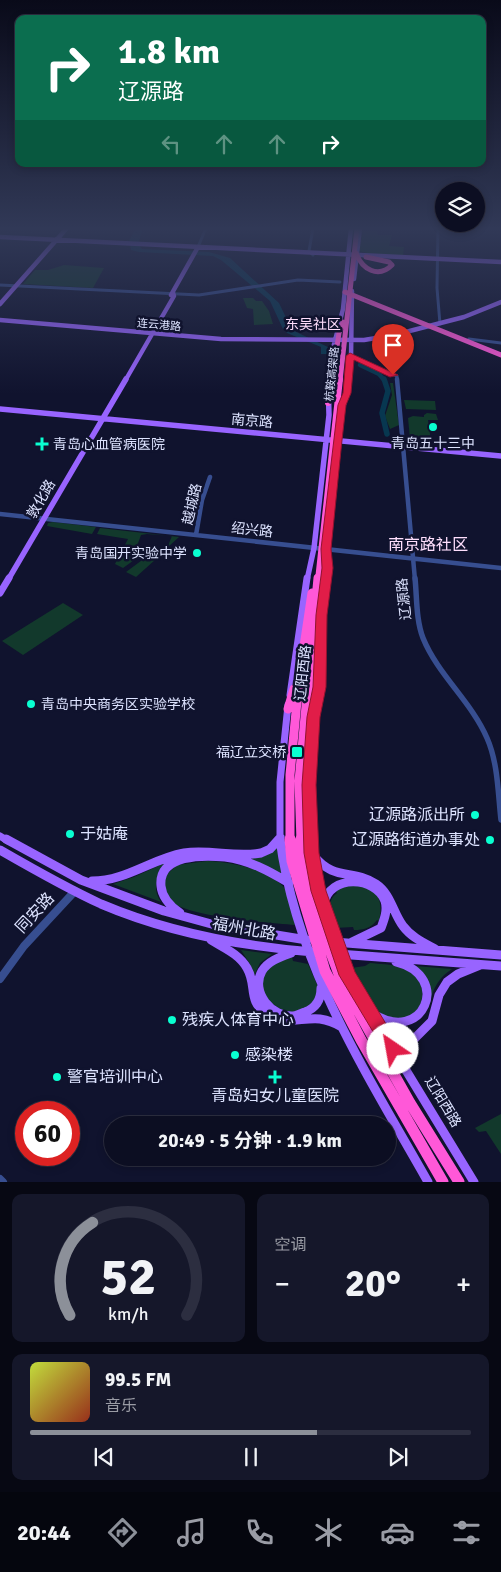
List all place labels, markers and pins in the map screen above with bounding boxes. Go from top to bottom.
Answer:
pin [372,324,414,375]
marker: 青岛五十三中 [427,421,439,433]
place label: 青岛五十三中 [391,435,475,452]
place label: 青岛心血管病医院 [53,436,165,453]
marker: 青岛心血管病医院 [35,437,49,451]
place label: 青岛国开实验中学 [75,545,187,562]
marker: 青岛国开实验中学 [191,547,203,559]
place label: 青岛中央商务区实验学校 [41,696,195,713]
marker: 青岛中央商务区实验学校 [25,698,37,710]
place label: 福辽立交桥 [216,744,286,761]
marker: 福辽立交桥 [290,745,304,759]
place label: 辽源路派出所 [369,805,465,825]
marker: 辽源路派出所 [469,809,481,821]
place label: 于姑庵 [80,824,128,844]
marker: 于姑庵 [64,828,76,840]
place label: 辽源路街道办事处 [352,830,480,850]
marker: 辽源路街道办事处 [484,834,496,846]
place label: 残疾人体育中心 [182,1010,294,1030]
marker: 残疾人体育中心 [166,1014,178,1026]
place label: 感染楼 [245,1045,293,1065]
marker: 感染楼 [229,1049,241,1061]
place label: 警官培训中心 [67,1067,163,1087]
marker: 青岛妇女儿童医院 [268,1070,282,1084]
marker: 警官培训中心 [51,1071,63,1083]
place label: 青岛妇女儿童医院 [211,1086,339,1106]

